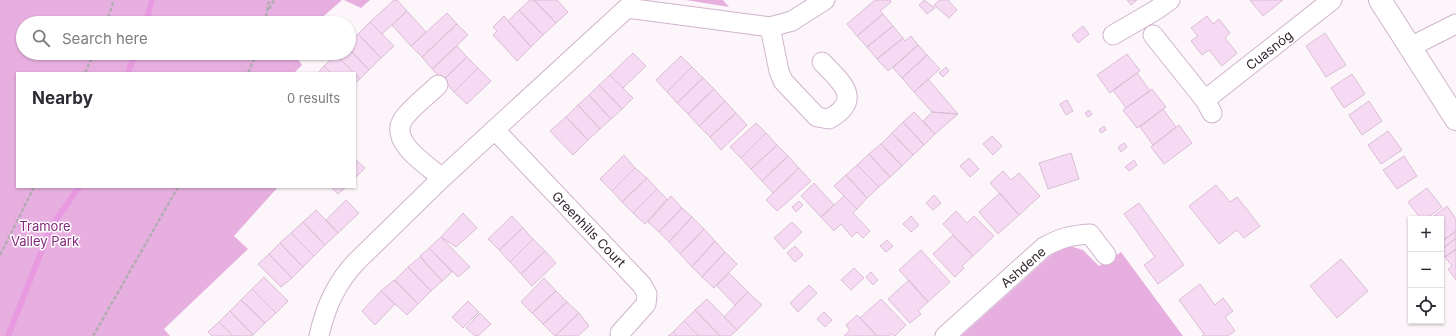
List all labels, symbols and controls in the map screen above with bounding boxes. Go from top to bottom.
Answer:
search box [16,16,356,60]
icon: search [30,27,52,49]
street label: Cuasnóg [1242,27,1296,73]
text: Search here [62,29,148,48]
text: Nearby [32,88,93,108]
text: 0 results [287,90,340,106]
street label: Greenhills Court [549,188,629,270]
map controls [1408,216,1444,324]
button: + [1408,216,1444,252]
park label: Tramore Valley Park [11,218,79,249]
street label: Ashdene [997,243,1049,291]
button: − [1408,252,1444,288]
button: locate [1408,288,1444,324]

